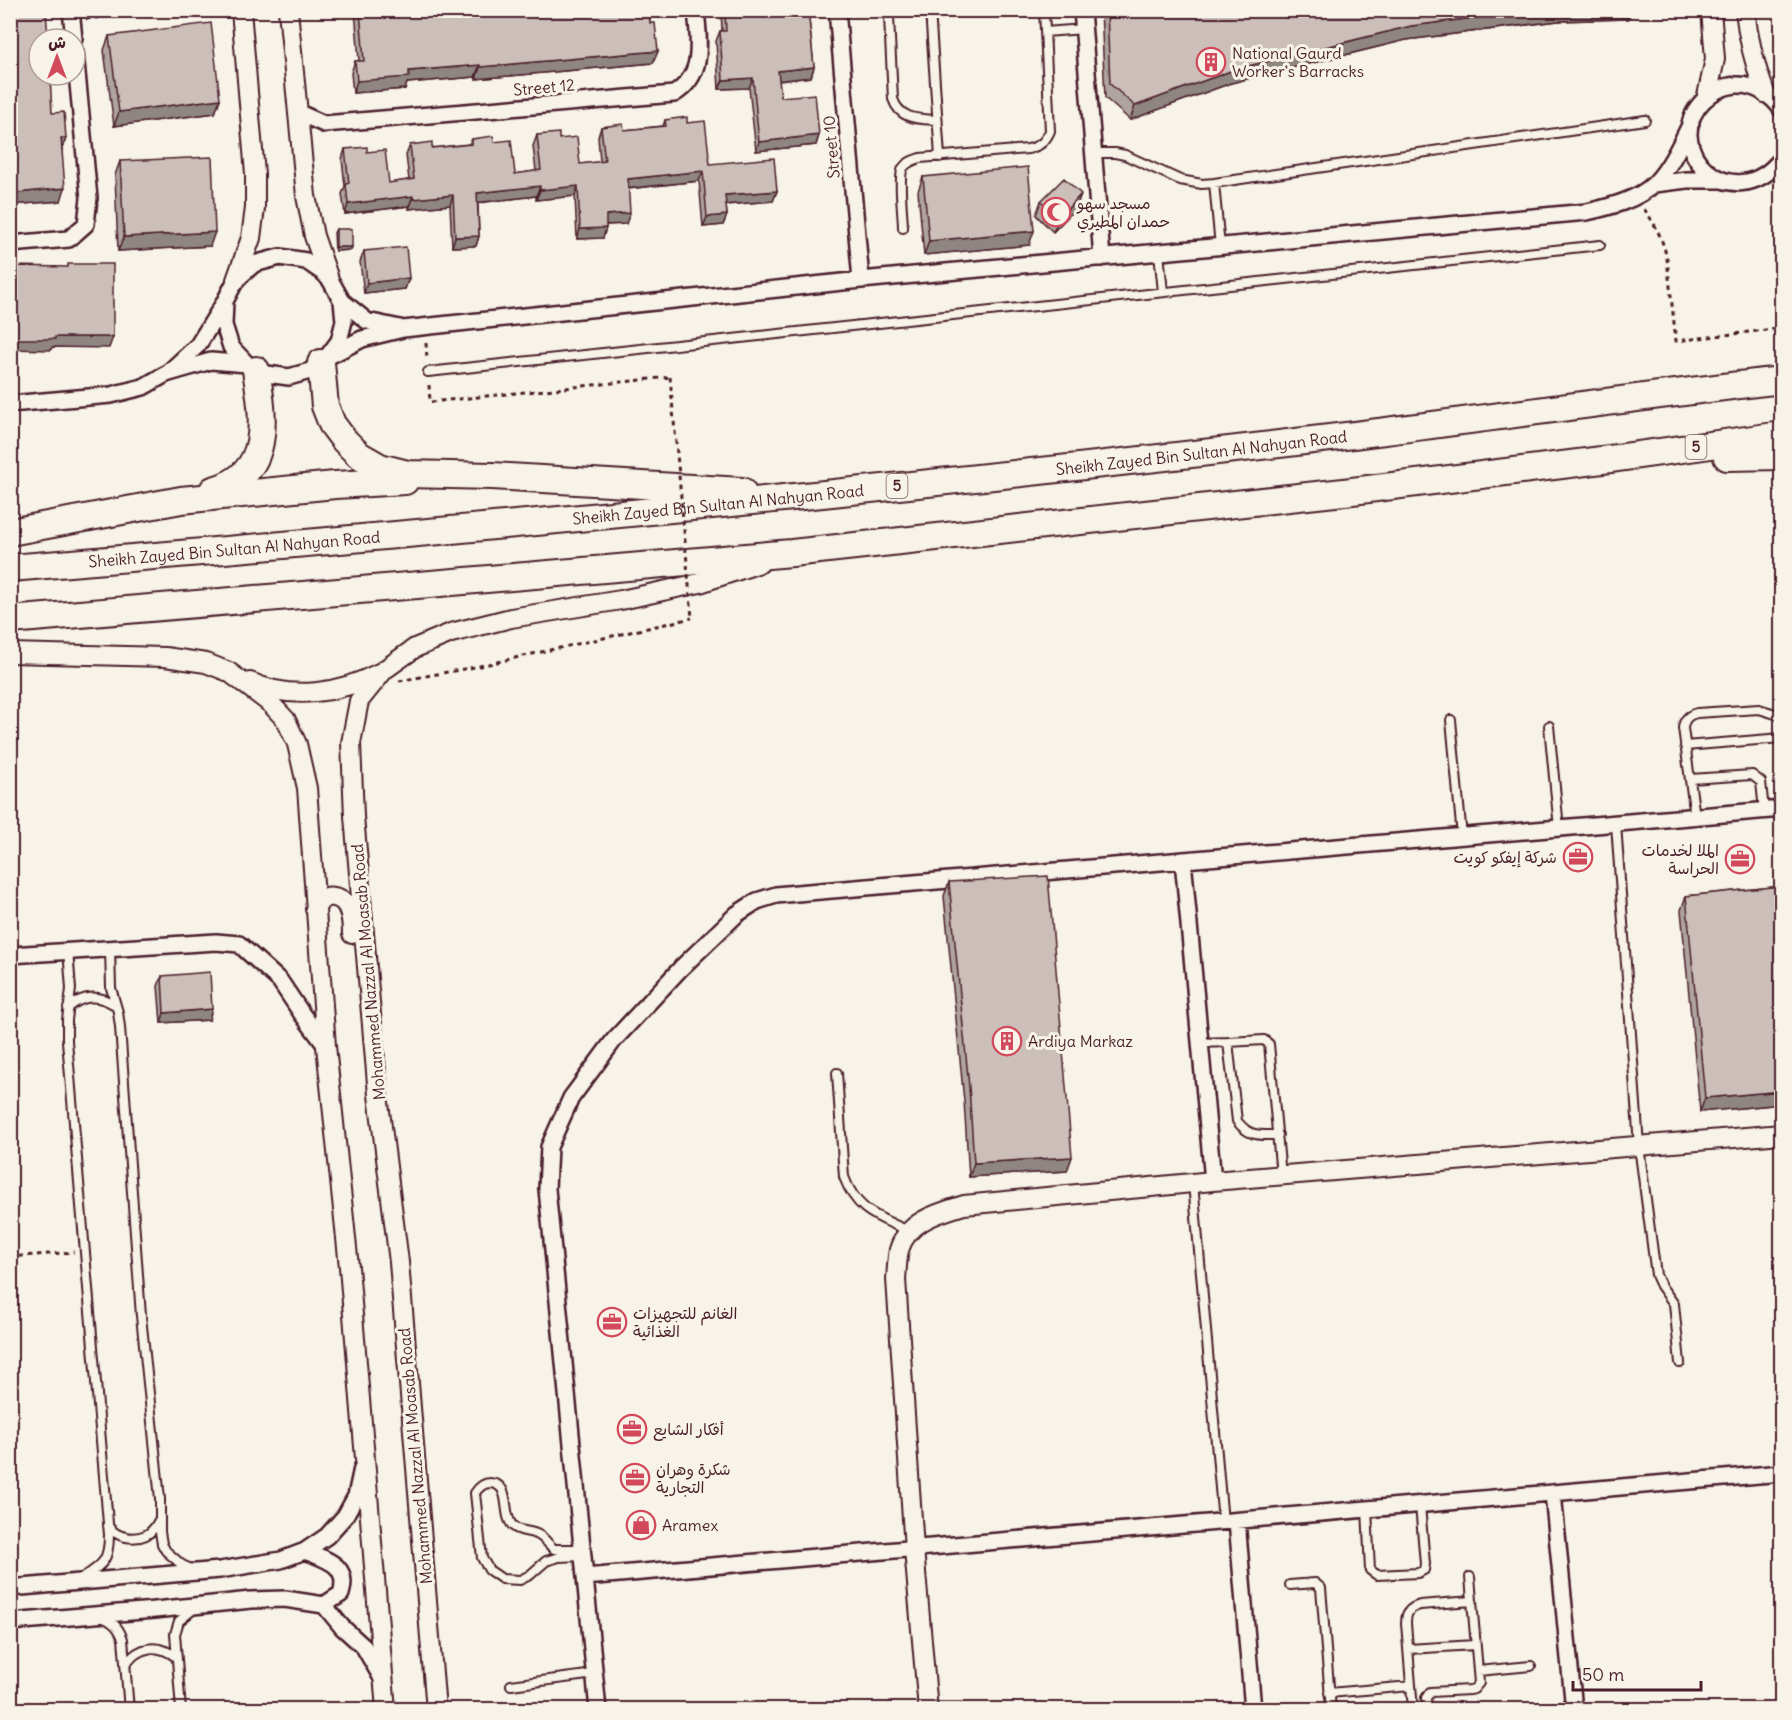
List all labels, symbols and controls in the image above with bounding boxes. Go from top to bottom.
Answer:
north arrow [27,27,87,87]
text: ش [48,32,66,52]
place label: National Gaurd Worker's Barracks [1232,43,1364,81]
building icon: National Gaurd Worker's Barracks [1195,46,1227,78]
street label: Street 12 [512,74,576,100]
street label: Street 10 [818,115,844,179]
place label: مسجد سهو حمدان المطيري [1076,193,1170,233]
mosque icon: مسجد سهو حمدان المطيري [1040,196,1072,228]
street label: Sheikh Zayed Bin Sultan Al Nahyan Road [1055,426,1348,479]
road number: 5 [1686,435,1706,459]
road number: 5 [886,474,908,498]
street label: Sheikh Zayed Bin Sultan Al Nahyan Road [571,480,865,529]
street label: Sheikh Zayed Bin Sultan Al Nahyan Road [88,526,381,572]
place label: الملا لخدمات الحراسة [1642,840,1719,878]
office icon: شركة إيفكو كويت [1562,841,1594,873]
street label: Mohammed Nazzal Al Moasab Road [347,843,389,1101]
office icon: الملا لخدمات الحراسة [1724,843,1756,875]
place label: شركة إيفكو كويت [1453,847,1557,868]
building icon: Ardiya Markaz [991,1025,1023,1057]
place label: Ardiya Markaz [1028,1031,1133,1051]
place label: الغانم للتجهيزات الغذائية [633,1303,737,1341]
office icon: الغانم للتجهيزات الغذائية [596,1306,628,1338]
street label: Mohammed Nazzal Al Moasab Road [394,1327,436,1585]
office icon: أفكار الشايع [616,1413,648,1445]
place label: أفكار الشايع [653,1419,724,1441]
place label: شكرة وهران التجارية [656,1459,731,1497]
office icon: شكرة وهران التجارية [619,1462,651,1494]
shop icon: Aramex [625,1509,657,1541]
place label: Aramex [662,1515,718,1535]
scale bar [1573,1654,1700,1692]
text: 50 m [1582,1663,1624,1686]

